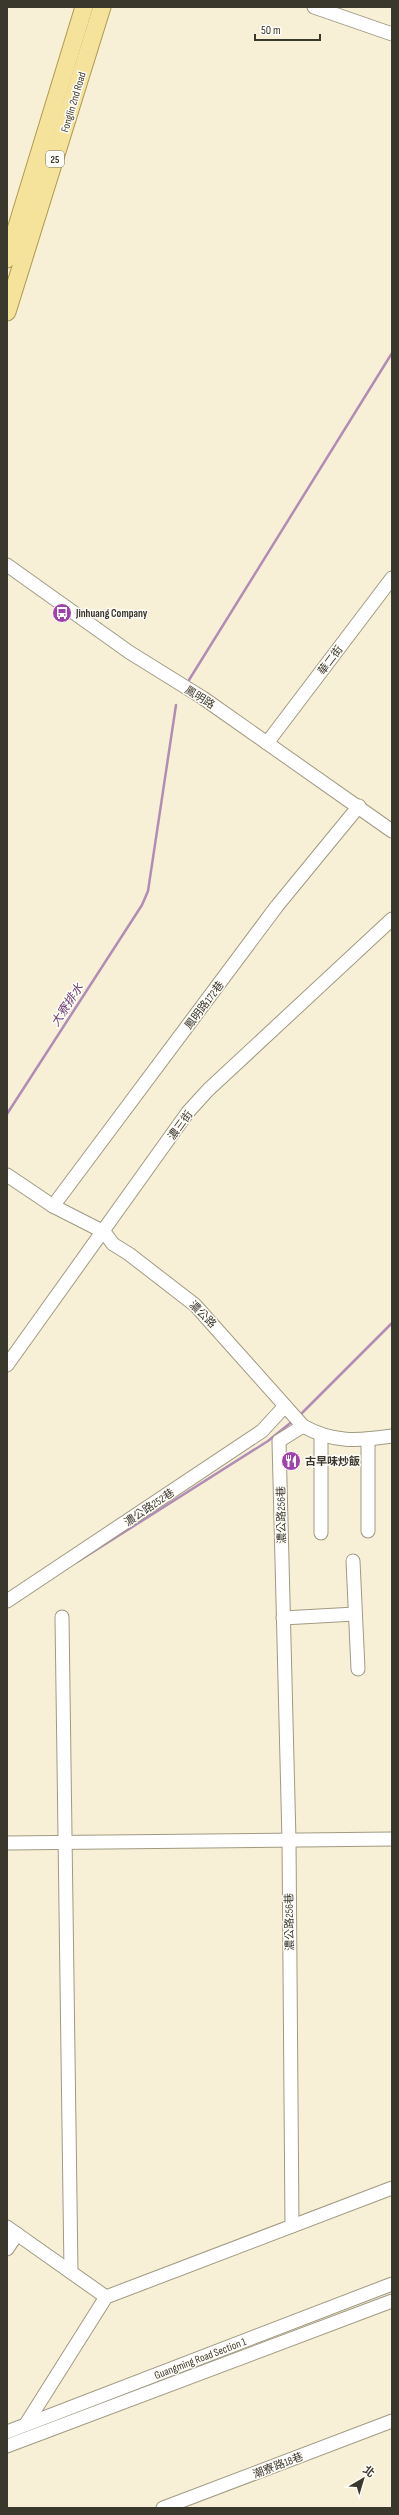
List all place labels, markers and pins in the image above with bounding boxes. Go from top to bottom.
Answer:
bus stop icon: Jinhuang Company [51,602,73,624]
place label: Jinhuang Company [75,607,148,620]
restaurant icon: 古早味炒飯 [280,1450,302,1472]
place label: 古早味炒飯 [305,1455,360,1468]

